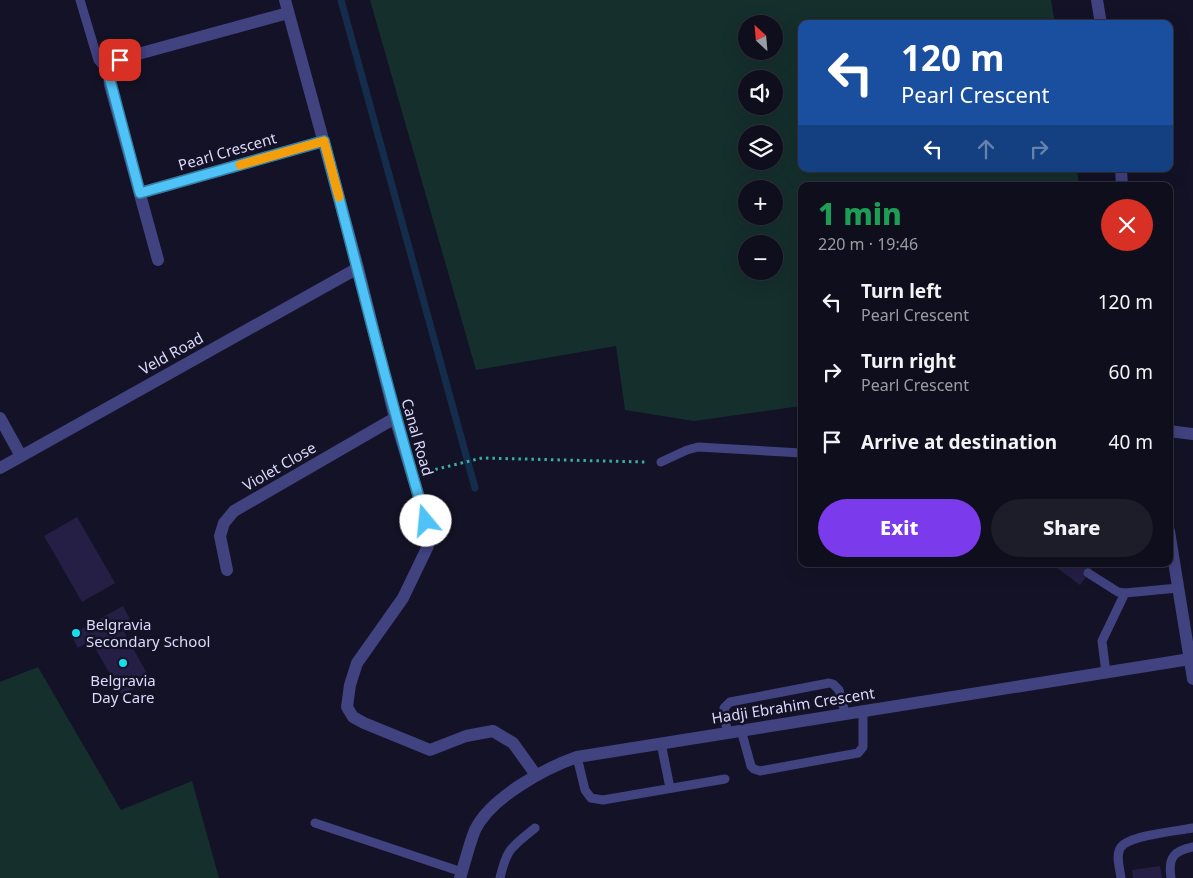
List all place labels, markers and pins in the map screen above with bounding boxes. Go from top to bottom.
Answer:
pin [99,39,141,81]
place label: Belgravia Secondary School [86,614,210,651]
marker: Belgravia Secondary School [70,627,82,639]
marker: Belgravia Day Care [117,657,129,669]
place label: Belgravia Day Care [90,670,156,707]

